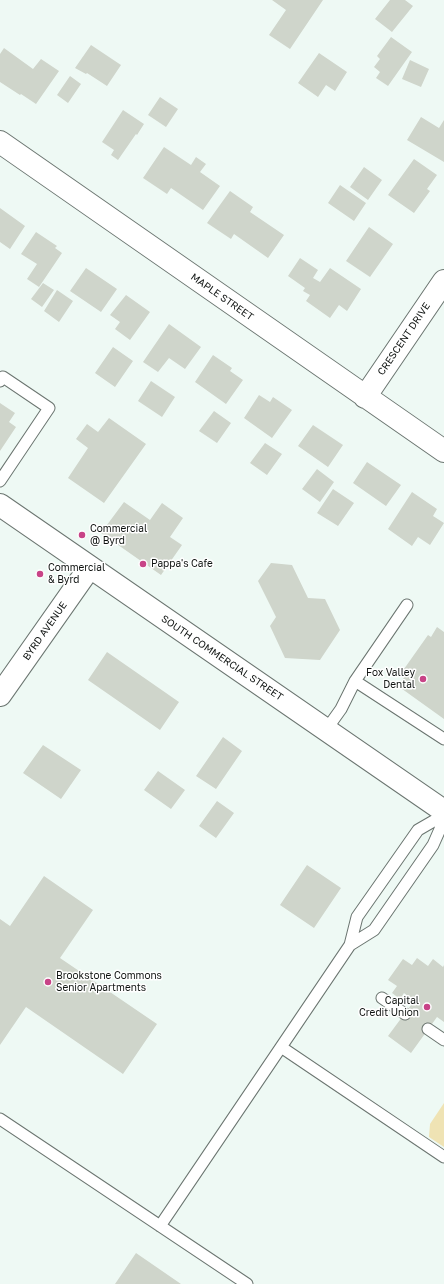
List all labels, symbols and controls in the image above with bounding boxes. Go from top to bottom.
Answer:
street label: MAPLE STREET [188,271,256,323]
street label: CRESCENT DRIVE [375,300,433,378]
place label: Commercial @ Byrd [90,523,147,546]
marker: Commercial @ Byrd [77,530,87,540]
place label: Pappa's Cafe [151,558,213,570]
marker: Pappa's Cafe [138,559,148,569]
place label: Commercial & Byrd [48,562,105,586]
marker: Commercial & Byrd [35,569,45,579]
street label: BYRD AVENUE [20,599,70,663]
street label: SOUTH COMMERCIAL STREET [159,613,285,703]
place label: Fox Valley Dental [366,667,415,690]
marker: Fox Valley Dental [418,674,428,684]
place label: Brookstone Commons Senior Apartments [56,970,162,994]
marker: Brookstone Commons Senior Apartments [43,977,53,987]
place label: Capital Credit Union [359,995,419,1018]
marker: Capital Credit Union [422,1002,432,1012]

